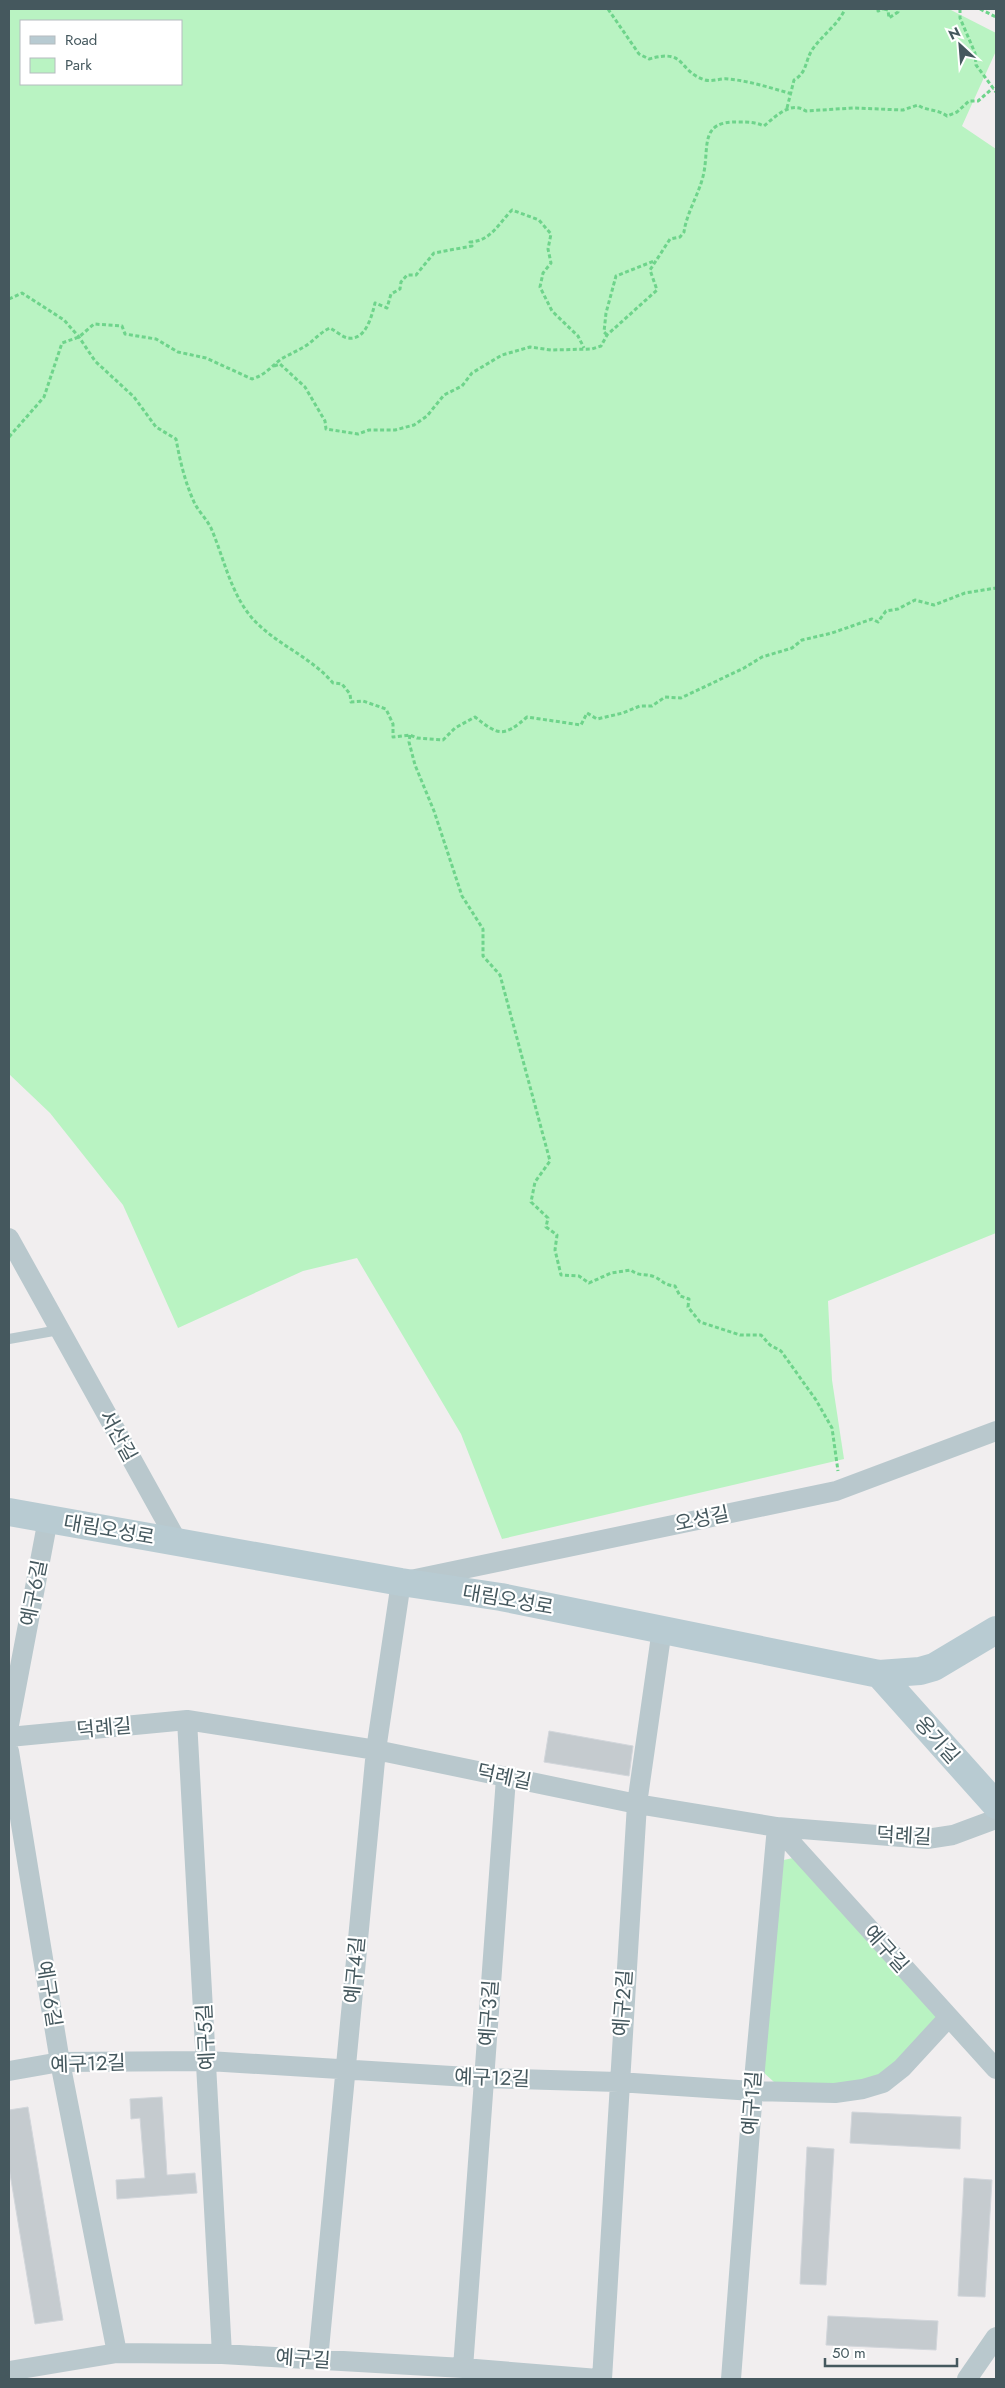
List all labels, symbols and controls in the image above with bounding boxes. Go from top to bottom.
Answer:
legend [20,20,182,85]
north arrow [935,20,985,70]
text: N [945,22,964,45]
text: Road [65,29,97,51]
text: Park [65,54,92,76]
street label: 서산길 [92,1405,144,1467]
street label: 오성길 [672,1499,732,1539]
street label: 대림오성로 [61,1508,157,1552]
street label: 예구6길 [13,1557,55,1629]
street label: 대림오성로 [460,1578,556,1622]
street label: 옹기길 [908,1710,966,1770]
street label: 덕례길 [75,1711,133,1745]
street label: 덕례길 [474,1757,534,1797]
street label: 덕례길 [876,1820,932,1852]
street label: 예구길 [857,1919,915,1979]
street label: 예구4길 [338,1935,372,2005]
street label: 예구6길 [29,1959,69,2029]
street label: 예구2길 [606,1969,640,2037]
street label: 예구3길 [472,1979,506,2047]
street label: 예구5길 [190,2003,222,2071]
street label: 예구12길 [50,2048,126,2080]
street label: 예구12길 [454,2062,530,2094]
street label: 예구1길 [735,2070,769,2136]
scale bar [825,2336,958,2368]
text: 50 m [832,2342,866,2364]
street label: 예구길 [274,2343,332,2375]

